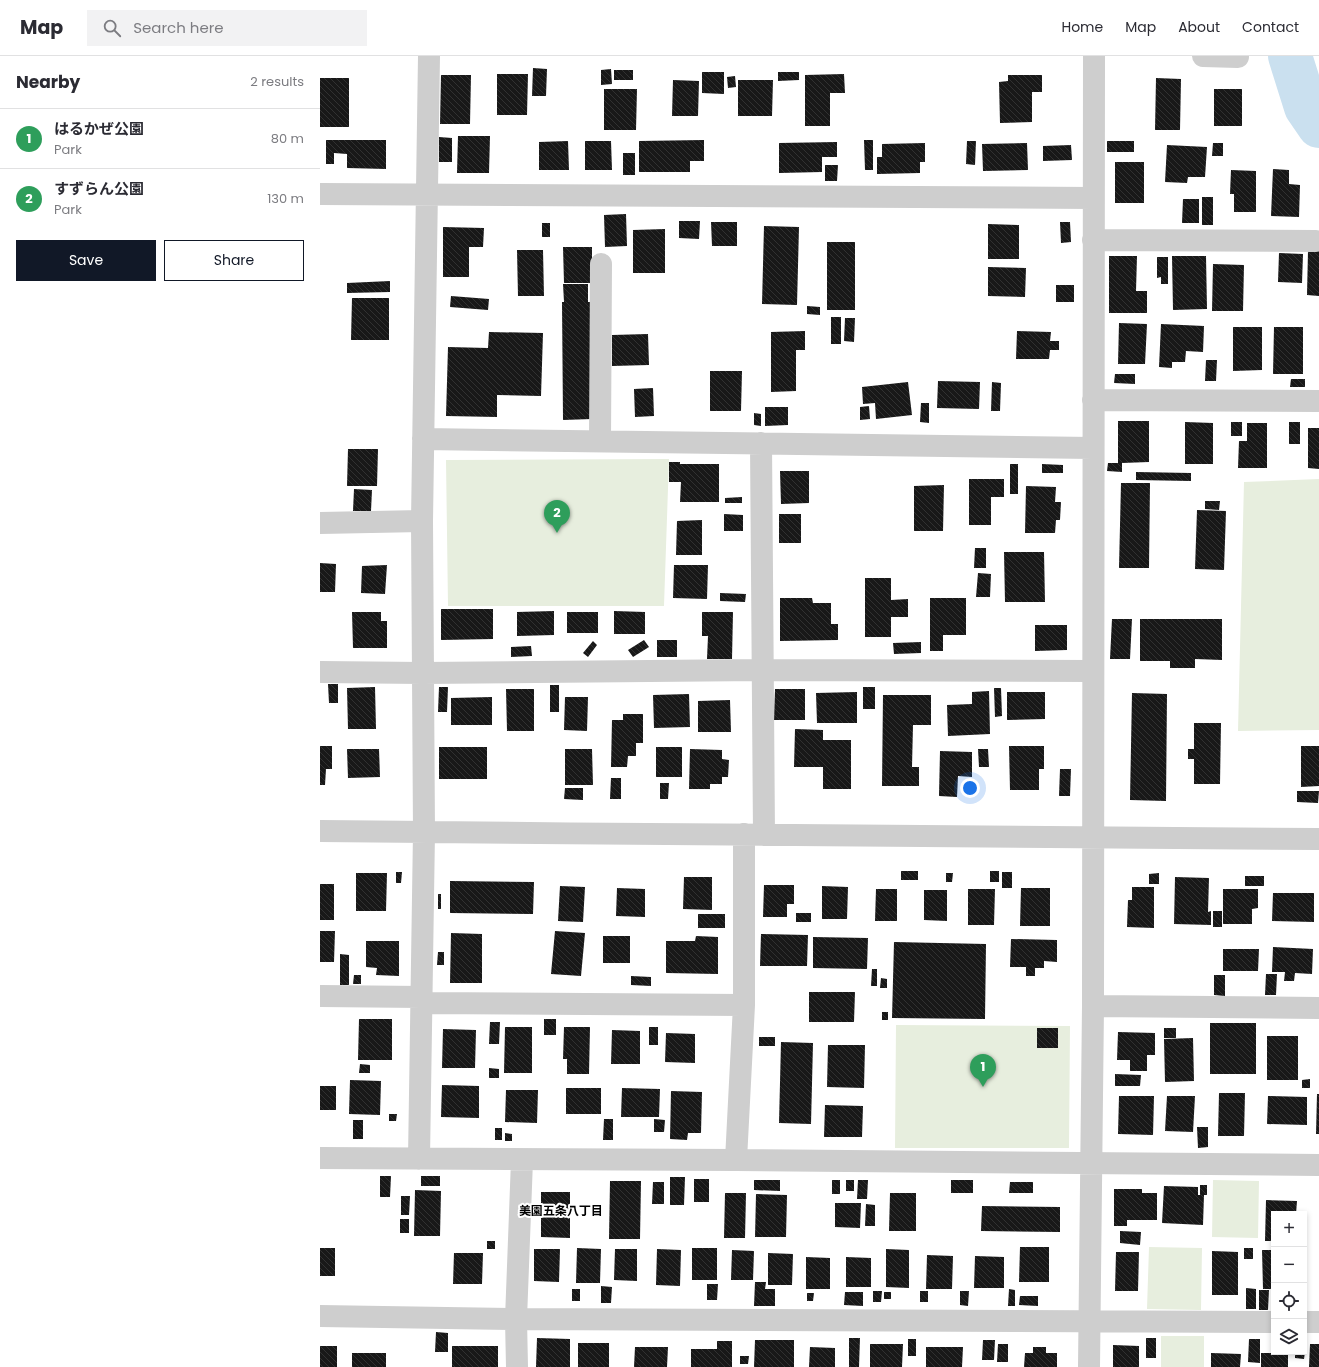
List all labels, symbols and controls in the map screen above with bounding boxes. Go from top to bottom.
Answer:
search box [87,10,367,46]
text: Map [20,14,63,41]
icon: search [101,17,123,39]
text: Search here [133,17,224,38]
text: Home [1061,17,1103,37]
text: Map [1125,17,1156,37]
text: About [1178,17,1220,37]
text: Contact [1242,17,1299,37]
text: Nearby [16,70,80,94]
text: 2 results [250,72,304,91]
text: はるかぜ公園 [54,118,144,139]
text: 1 [27,129,31,148]
text: 80 m [271,129,304,148]
text: Park [54,140,82,159]
text: すずらん公園 [54,178,144,199]
text: 2 [25,189,33,208]
text: 130 m [267,189,304,208]
text: Park [54,200,82,219]
button: Save [16,240,156,281]
button: Share [164,240,304,281]
pin: 2 [544,500,570,533]
your location [960,778,980,798]
pin: 1 [970,1054,996,1087]
district label: 美園五条八丁目 [519,1202,603,1219]
map controls [1271,1211,1307,1355]
button: + [1271,1211,1307,1247]
button: − [1271,1247,1307,1283]
button: locate [1271,1283,1307,1319]
button: layers [1271,1319,1307,1355]

